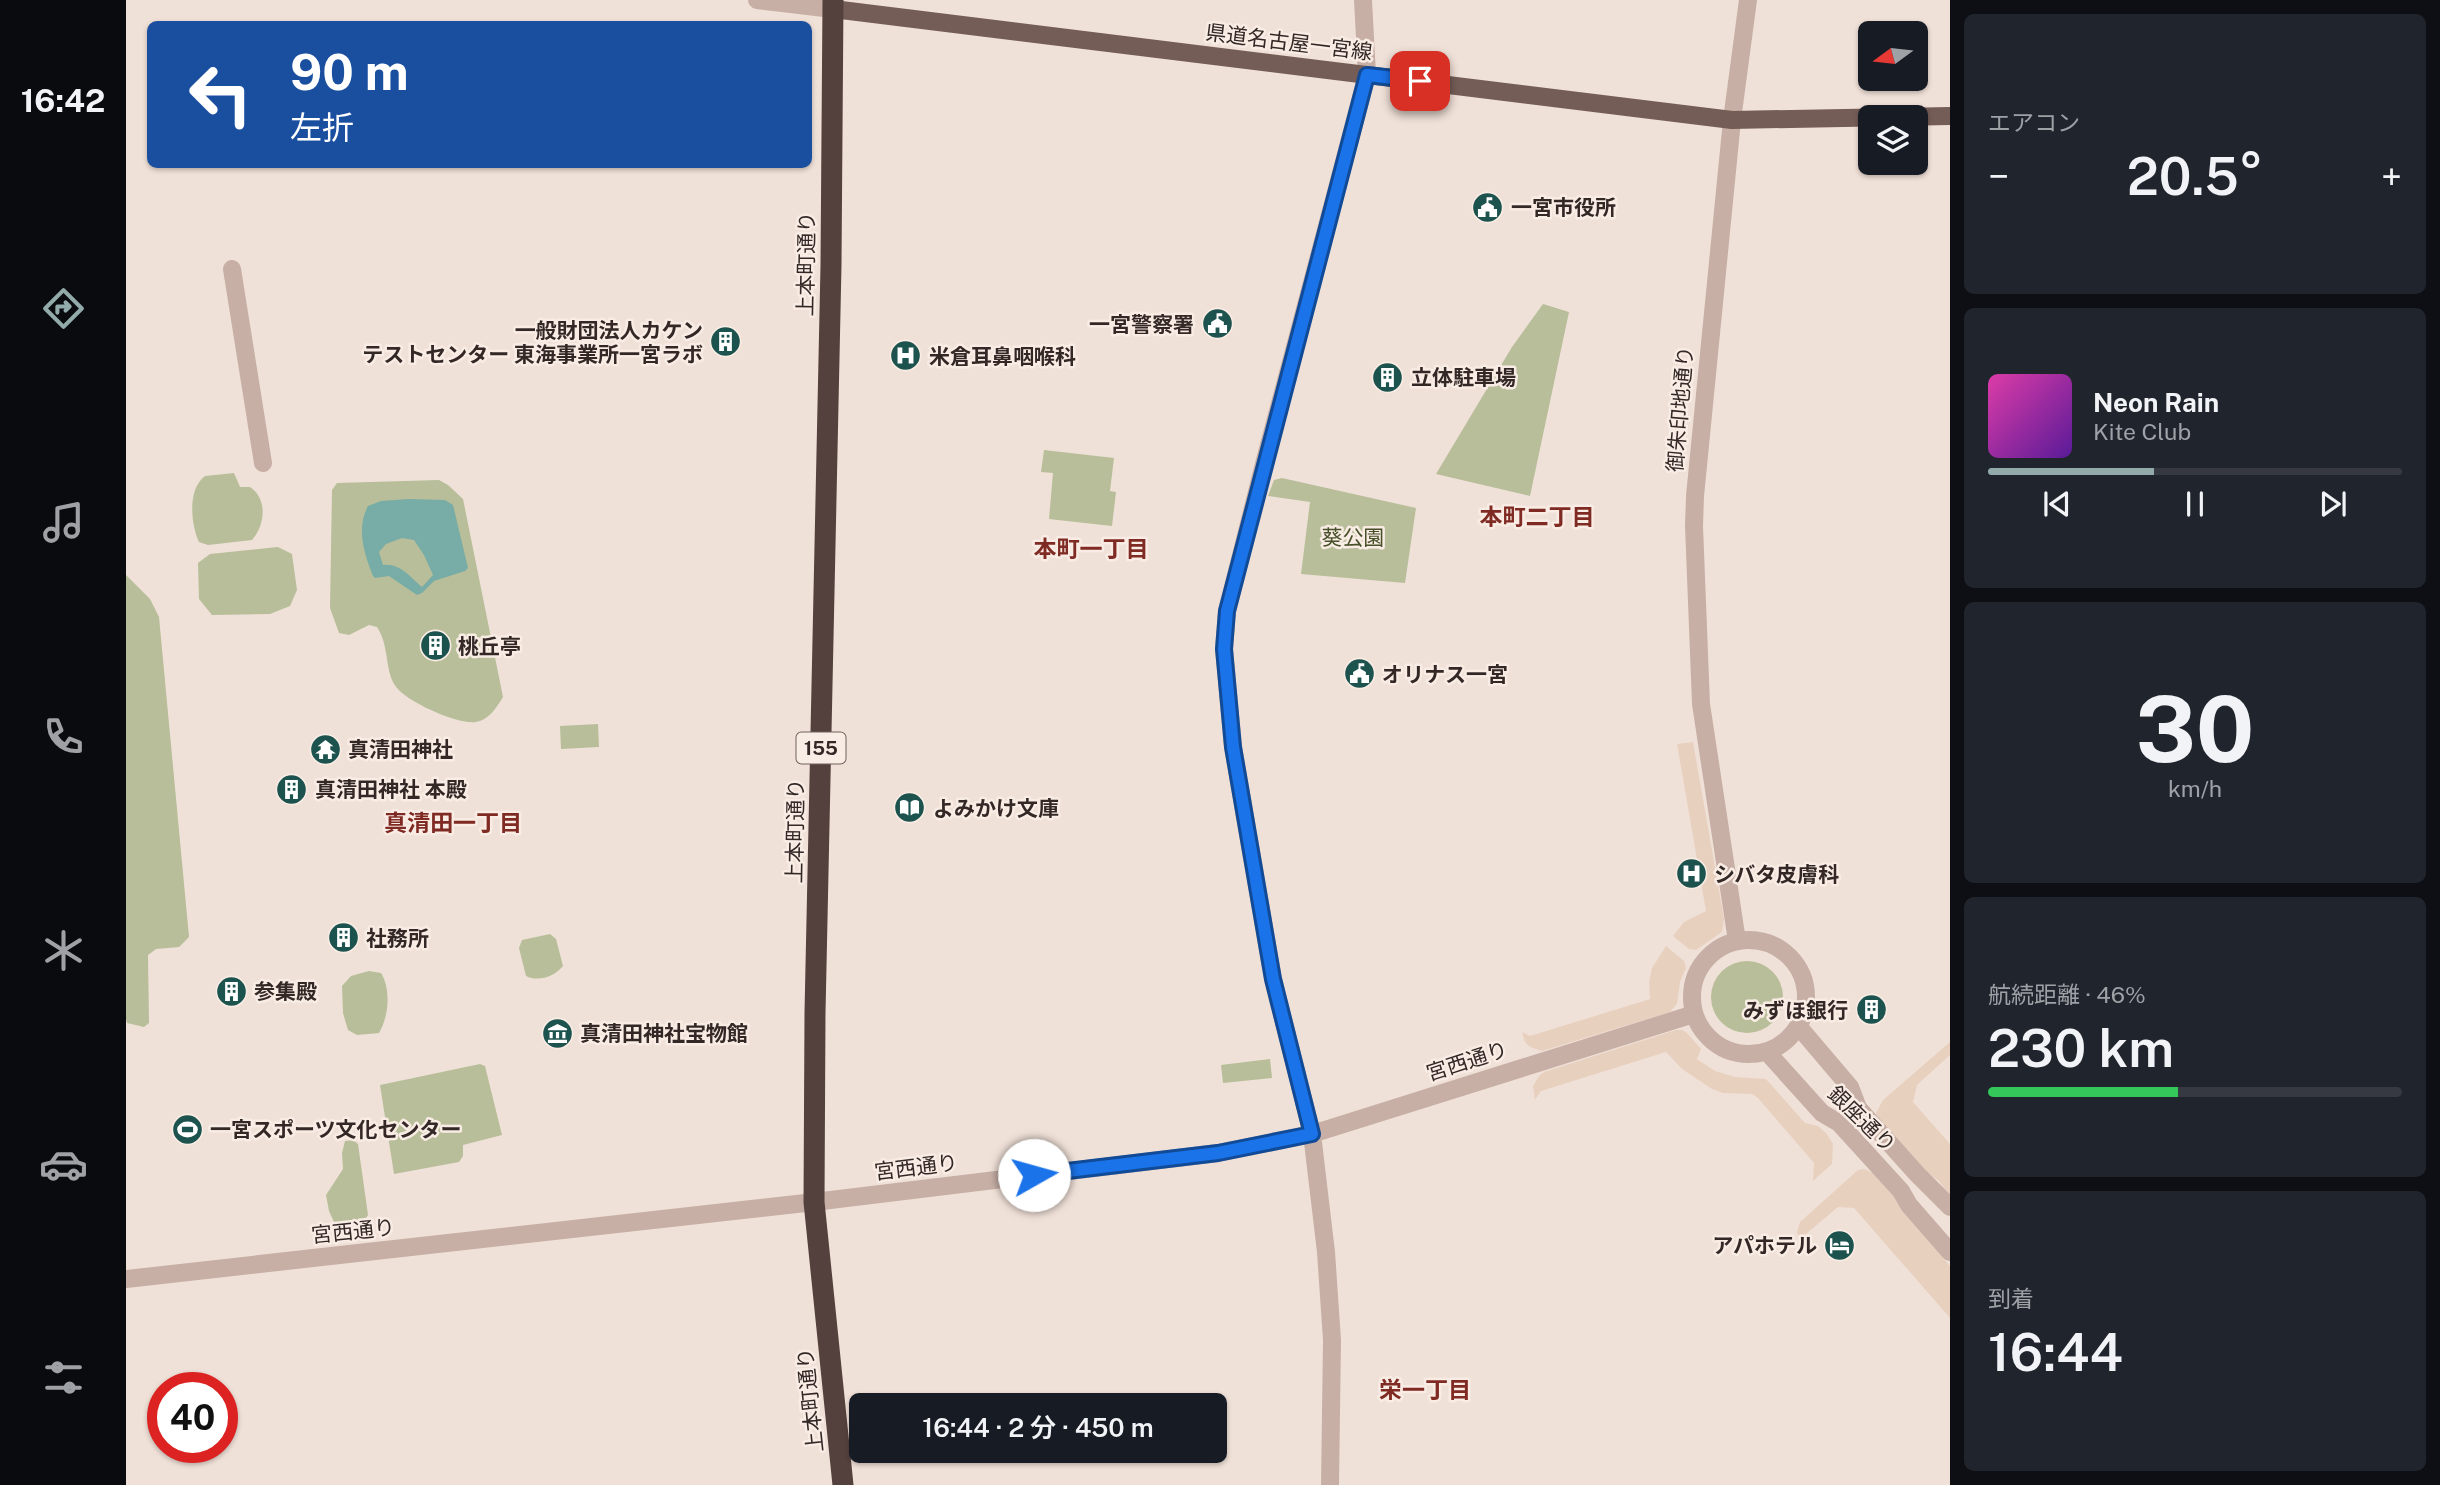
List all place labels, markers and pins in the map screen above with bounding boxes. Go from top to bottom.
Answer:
pin [1390,51,1450,111]
public building icon: 一宮市役所 [1471,190,1505,224]
place label: 一宮市役所 [1511,195,1616,220]
public building icon: 一宮警察署 [1200,307,1234,341]
place label: 一宮警察署 [1089,312,1194,337]
place label: 一般財団法人カケン テストセンター 東海事業所一宮ラボ [362,318,703,367]
building icon: 一般財団法人カケン テストセンター 東海事業所一宮ラボ [709,325,743,359]
hospital icon: 米倉耳鼻咽喉科 [889,339,923,373]
place label: 米倉耳鼻咽喉科 [929,344,1076,369]
building icon: 立体駐車場 [1371,360,1405,394]
place label: 立体駐車場 [1411,365,1516,390]
building icon: 桃丘亭 [418,629,452,663]
place label: 桃丘亭 [458,634,521,659]
public building icon: オリナス一宮 [1342,657,1376,691]
place label: オリナス一宮 [1382,662,1508,687]
temple icon: 真清田神社 [308,732,342,766]
place label: 真清田神社 [348,737,453,762]
building icon: 真清田神社 本殿 [275,772,309,806]
place label: 真清田神社 本殿 [315,777,467,802]
library icon: よみかけ文庫 [893,791,927,825]
place label: よみかけ文庫 [933,796,1059,821]
hospital icon: シバタ皮膚科 [1674,857,1708,891]
place label: シバタ皮膚科 [1714,862,1839,887]
building icon: 社務所 [326,921,360,955]
place label: 社務所 [366,926,429,951]
building icon: 参集殿 [214,974,248,1008]
place label: 参集殿 [254,979,317,1004]
building icon: みずほ銀行 [1854,993,1888,1027]
place label: みずほ銀行 [1743,998,1848,1023]
museum icon: 真清田神社宝物館 [540,1016,574,1050]
place label: 真清田神社宝物館 [580,1021,748,1046]
sports icon: 一宮スポーツ文化センター [170,1112,204,1146]
place label: 一宮スポーツ文化センター [210,1117,462,1142]
hotel icon: アパホテル [1823,1228,1857,1262]
place label: アパホテル [1712,1233,1817,1258]

